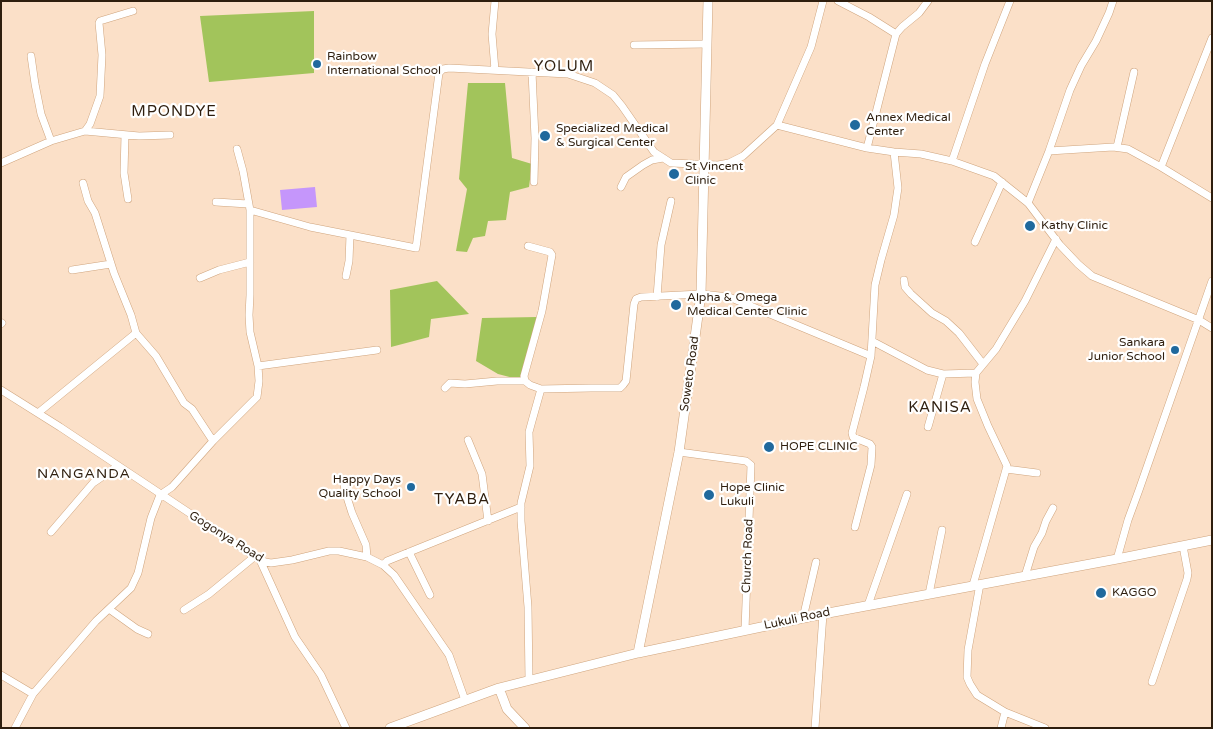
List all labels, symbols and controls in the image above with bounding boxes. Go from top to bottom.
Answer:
place label: Rainbow International School [327,50,441,78]
marker: Rainbow International School [311,58,323,70]
district label: YOLUM [533,58,595,76]
district label: MPONDYE [130,103,218,121]
place label: Annex Medical Center [866,111,951,139]
marker: Annex Medical Center [848,118,862,132]
place label: Specialized Medical & Surgical Center [556,122,668,150]
marker: Specialized Medical & Surgical Center [538,129,552,143]
place label: St Vincent Clinic [685,160,743,188]
marker: St Vincent Clinic [667,167,681,181]
marker: Kathy Clinic [1023,219,1037,233]
place label: Kathy Clinic [1041,219,1108,233]
place label: Alpha & Omega Medical Center Clinic [687,291,807,319]
marker: Alpha & Omega Medical Center Clinic [669,298,683,312]
street label: Soweto Road [678,335,702,413]
place label: Sankara Junior School [1088,336,1165,364]
marker: Sankara Junior School [1169,344,1181,356]
district label: KANISA [907,399,973,417]
marker: HOPE CLINIC [762,440,776,454]
place label: HOPE CLINIC [780,440,858,454]
district label: NANGANDA [36,466,132,482]
place label: Happy Days Quality School [319,473,401,501]
marker: Happy Days Quality School [405,481,417,493]
place label: Hope Clinic Lukuli [720,481,785,509]
marker: Hope Clinic Lukuli [702,488,716,502]
district label: TYABA [433,491,491,509]
street label: Gogonya Road [186,508,266,566]
street label: Church Road [740,519,756,593]
marker: KAGGO [1094,586,1108,600]
place label: KAGGO [1112,586,1156,600]
street label: Lukuli Road [763,605,831,633]

